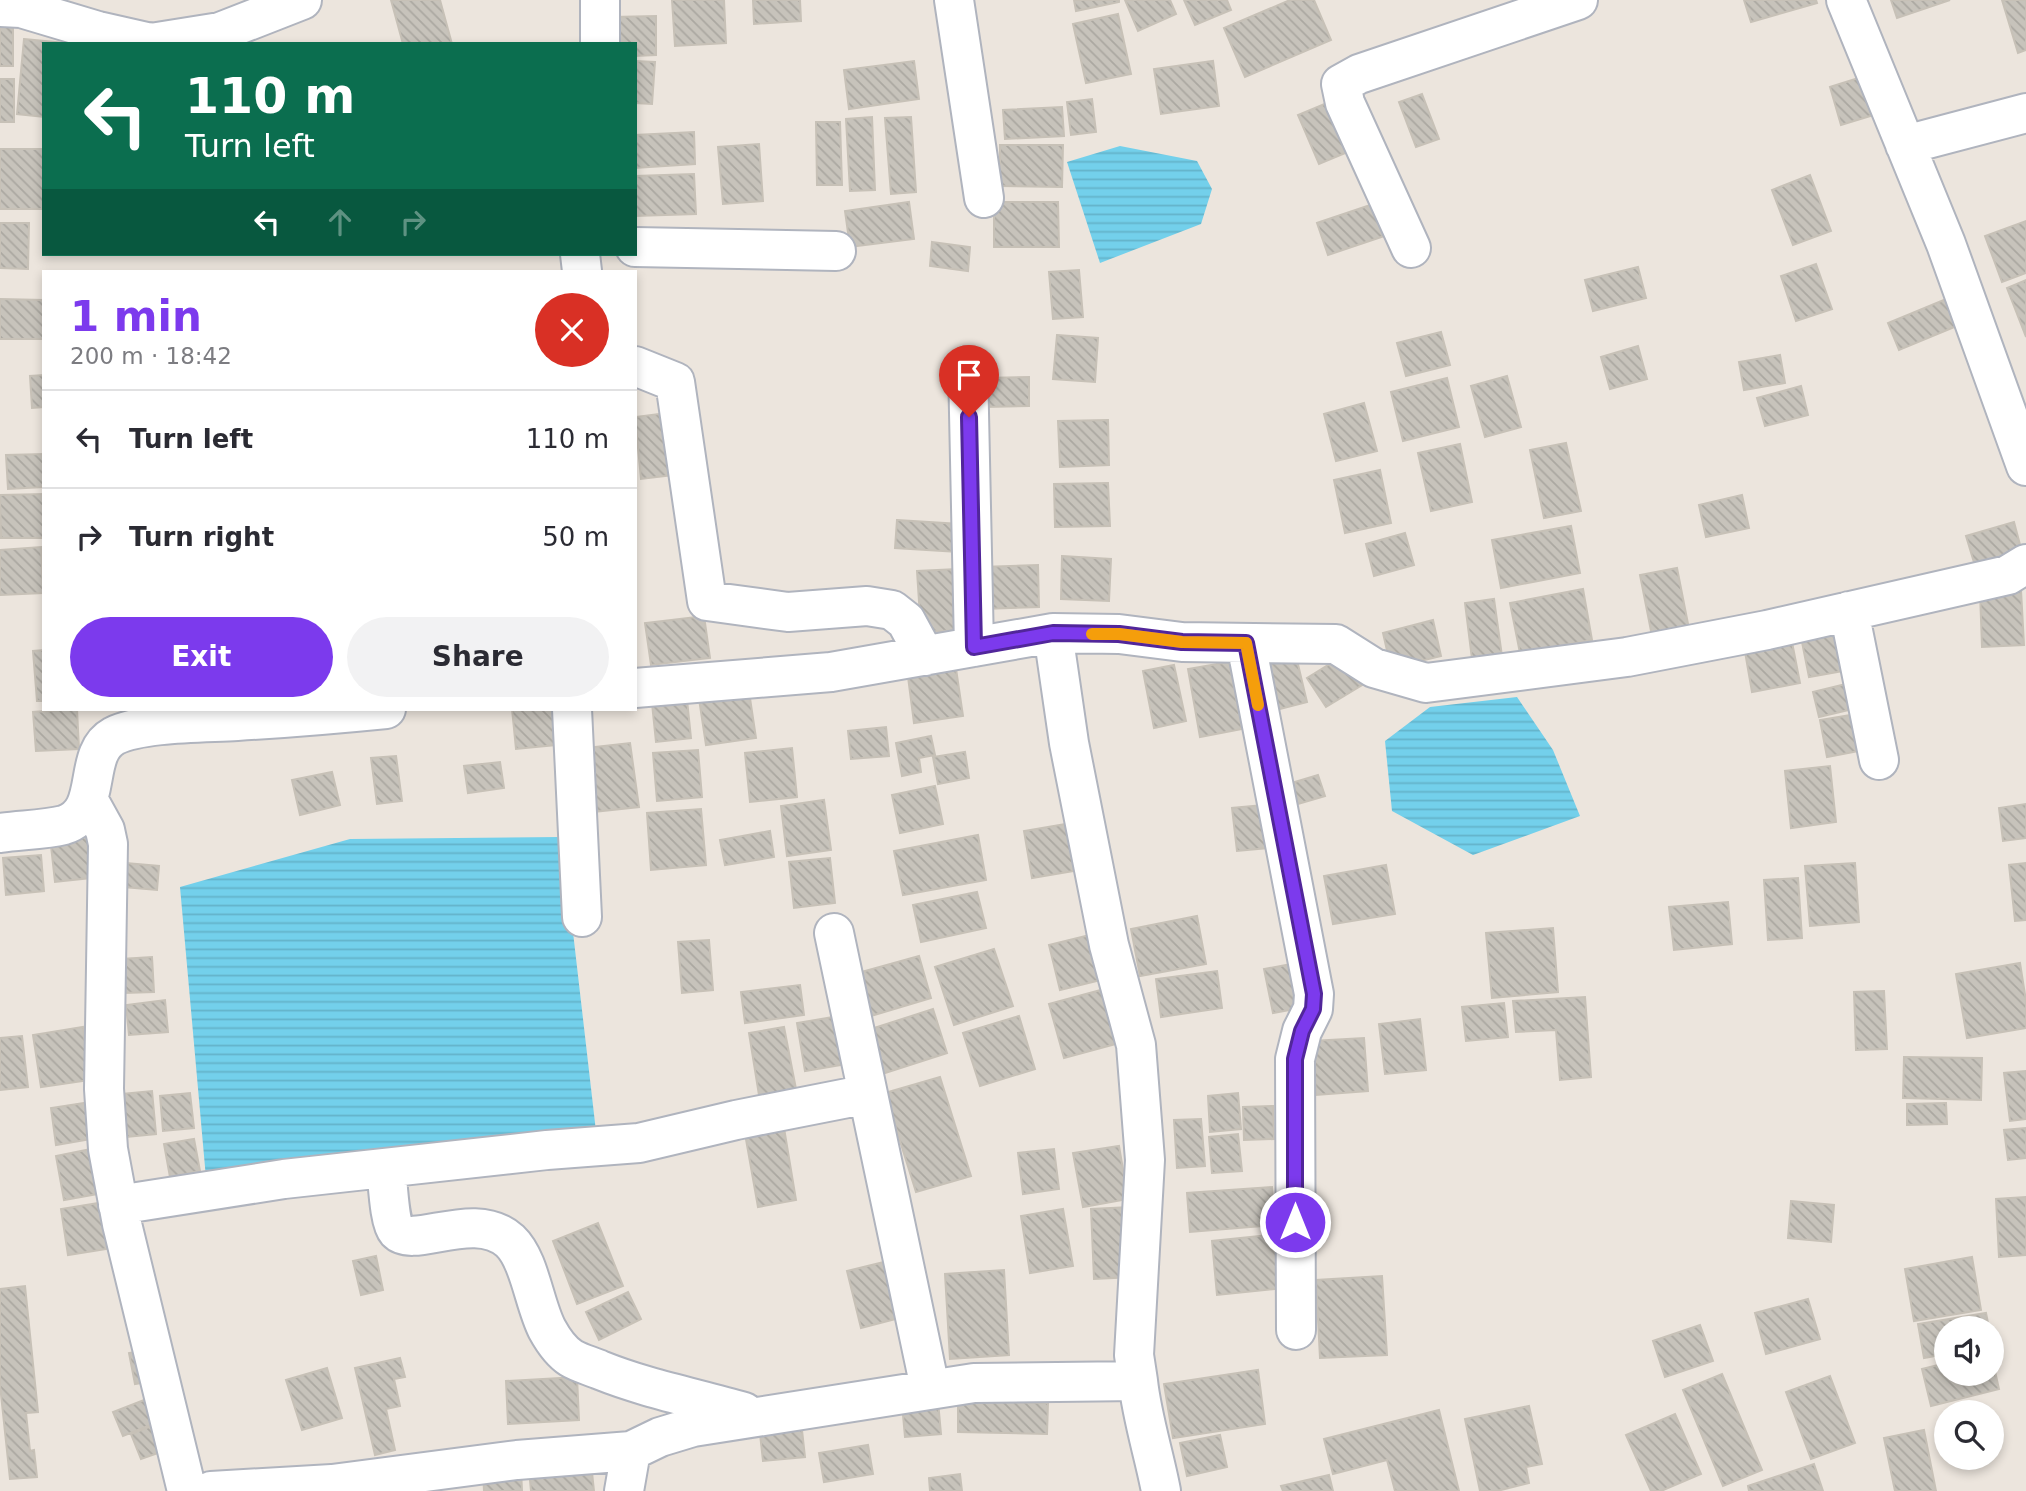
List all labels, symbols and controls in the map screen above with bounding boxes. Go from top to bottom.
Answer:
text: 110 m [185,68,355,125]
icon: left [70,70,161,161]
text: Turn left [185,127,315,165]
icon: left [248,203,286,241]
icon: ahead [321,203,359,241]
icon: right [394,203,432,241]
text: 1 min [70,292,202,341]
button: close [535,293,609,367]
text: 200 m · 18:42 [70,343,232,369]
pin [939,345,999,417]
icon: arrive [950,356,988,394]
icon: left [70,420,108,458]
text: Turn left [129,424,253,454]
text: 110 m [526,424,609,454]
icon: right [70,518,108,556]
text: Turn right [129,522,274,552]
text: 50 m [542,522,609,552]
button: Exit [70,617,333,697]
button: Share [347,617,609,697]
position arrow [1258,1185,1332,1259]
map controls [1934,1316,2004,1470]
button: sound [1934,1316,2004,1386]
button: search [1934,1400,2004,1470]

